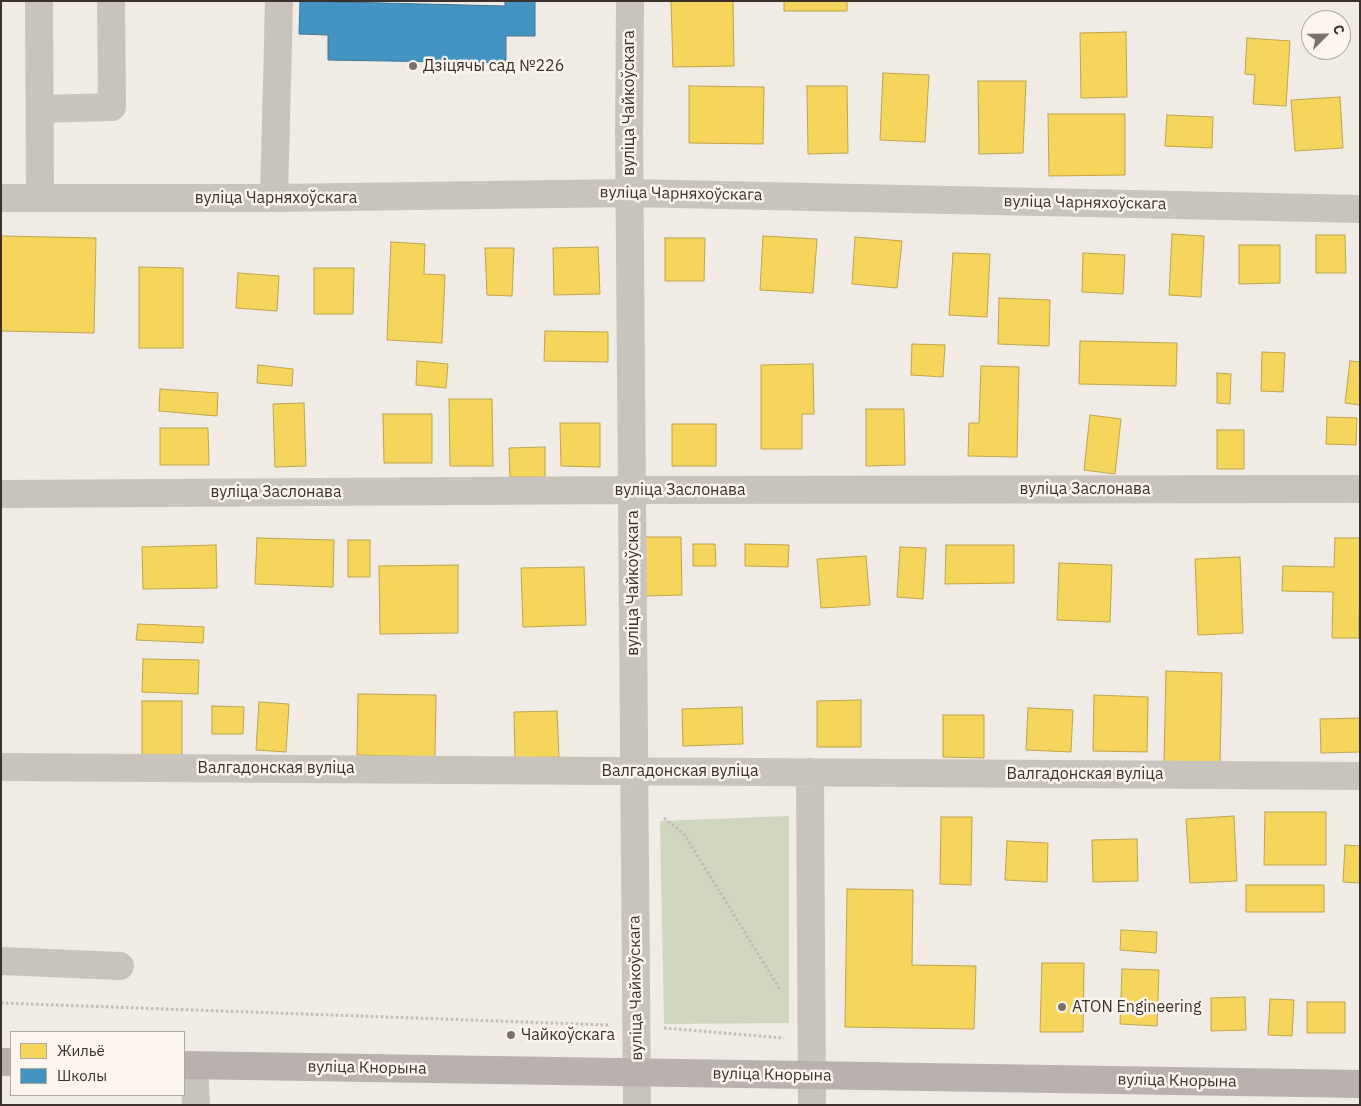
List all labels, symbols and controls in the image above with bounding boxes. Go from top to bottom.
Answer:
north arrow [1301,10,1351,60]
text: С [1329,22,1349,37]
street label: вуліца Чайкоўскага [619,30,639,176]
place label: Дзіцячы сад №226 [423,56,564,76]
marker: Дзіцячы сад №226 [407,60,419,72]
street label: вуліца Чарняхоўскага [600,183,762,205]
street label: вуліца Чарняхоўскага [195,188,357,208]
street label: вуліца Чарняхоўскага [1004,192,1166,214]
street label: вуліца Заслонава [1020,479,1150,499]
street label: вуліца Заслонава [615,480,745,500]
street label: вуліца Заслонава [211,482,341,502]
street label: вуліца Чайкоўскага [623,510,643,656]
street label: Валгадонская вуліца [197,758,355,778]
street label: Валгадонская вуліца [601,761,759,781]
street label: Валгадонская вуліца [1006,764,1164,784]
street label: вуліца Чайкоўскага [625,915,647,1061]
place label: ATON Engineering [1072,997,1201,1017]
marker: ATON Engineering [1056,1001,1068,1013]
place label: Чайкоўскага [521,1025,615,1045]
marker: Чайкоўскага [505,1029,517,1041]
legend [10,1031,185,1096]
text: Жильё [57,1041,105,1060]
street label: вуліца Кнорына [307,1057,427,1079]
street label: вуліца Кнорына [712,1064,832,1086]
text: Школы [57,1066,107,1085]
street label: вуліца Кнорына [1117,1070,1237,1092]

